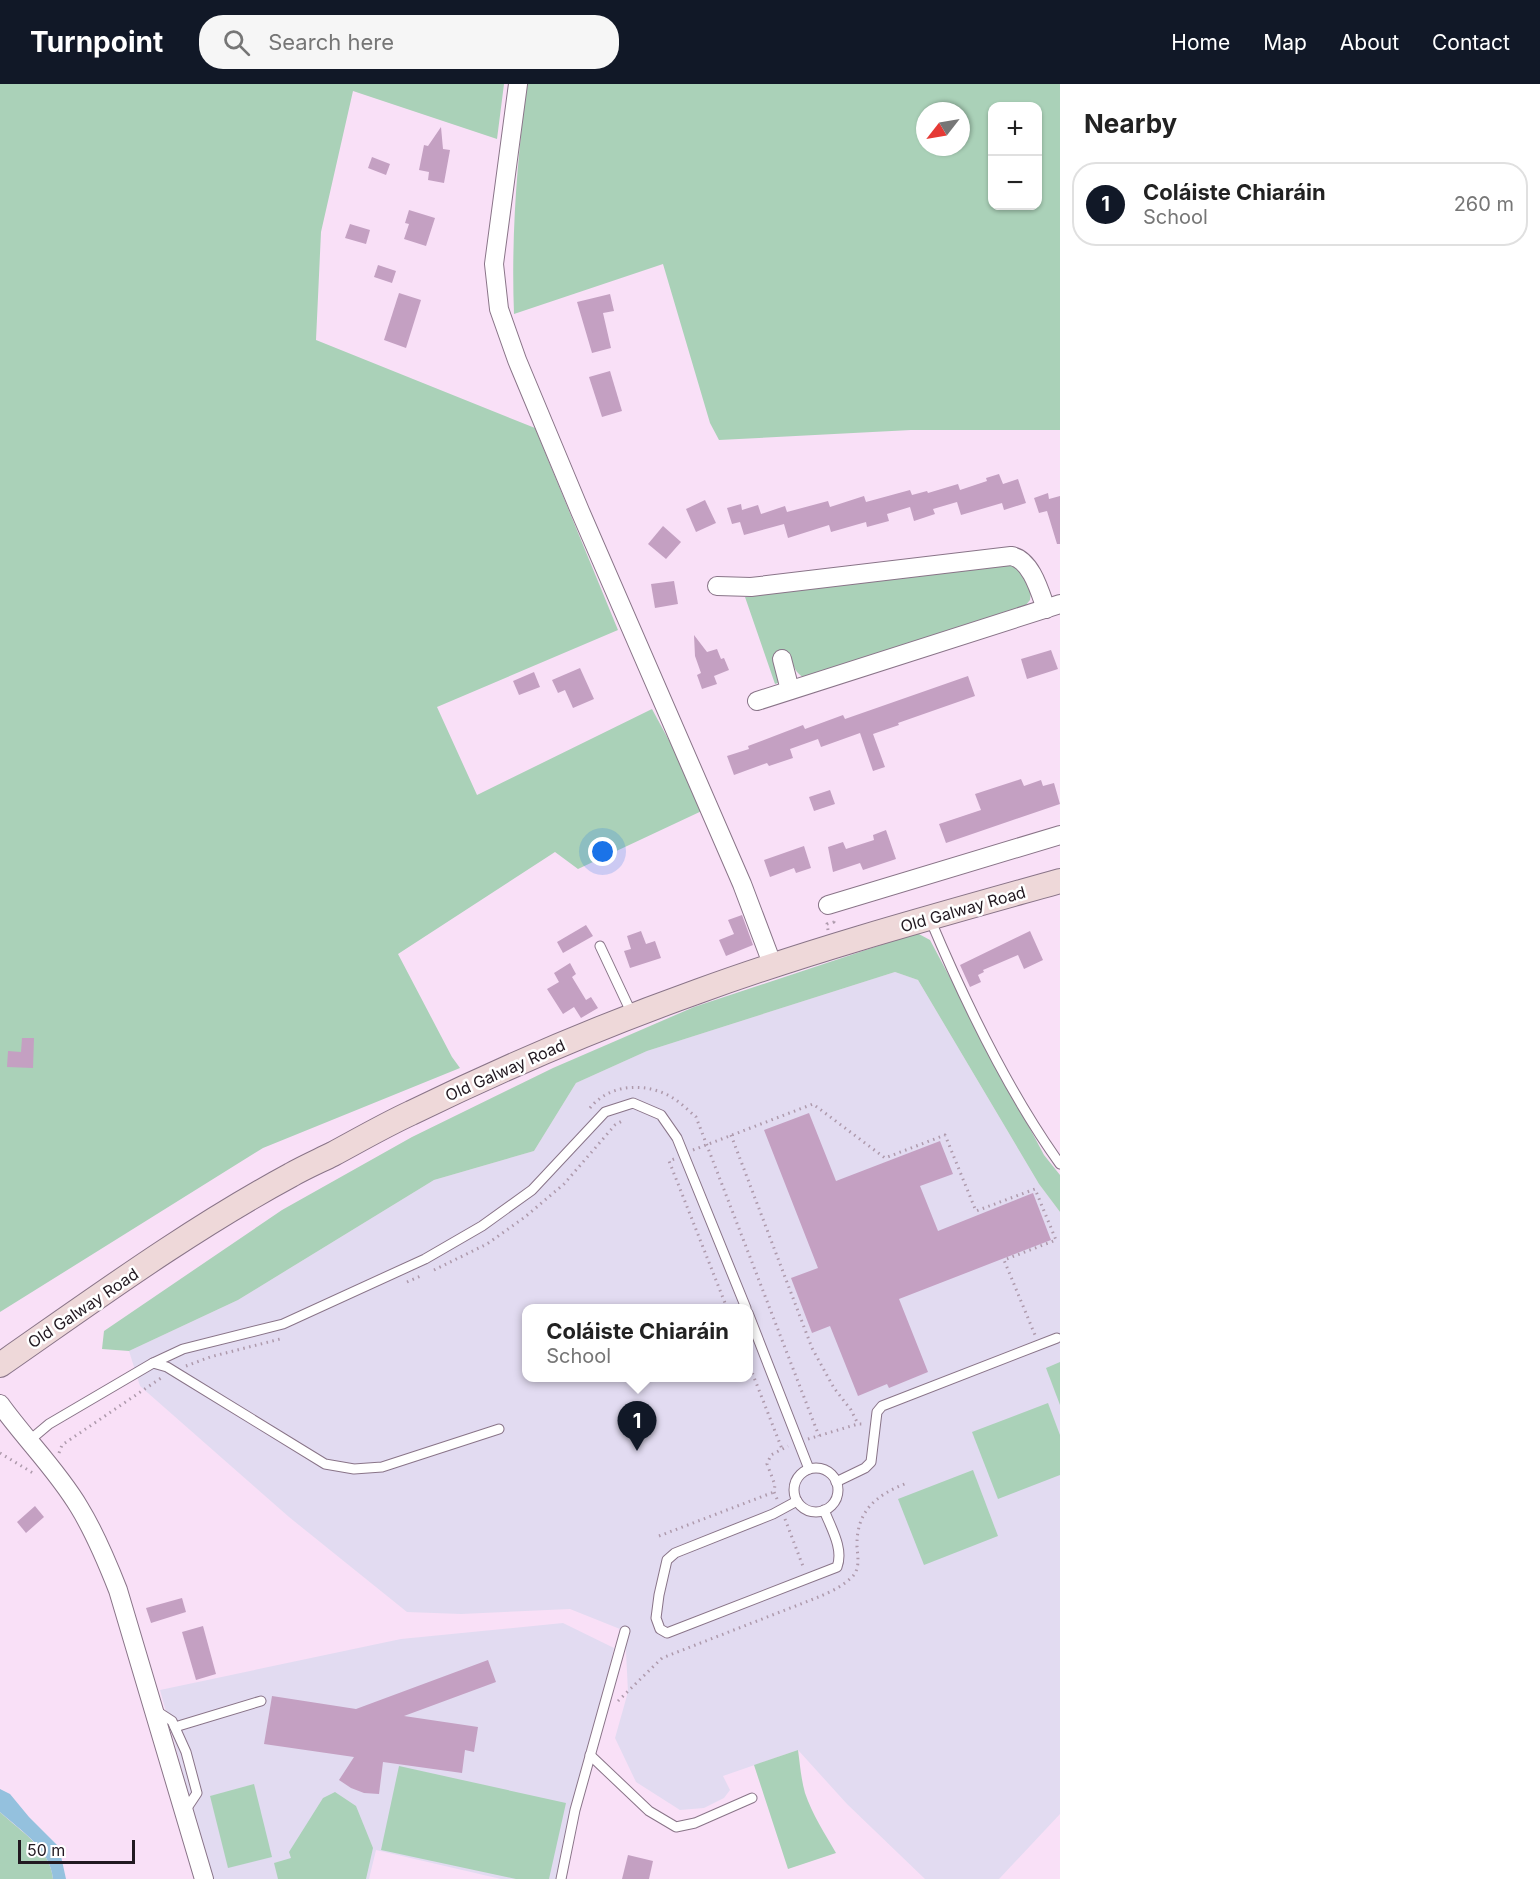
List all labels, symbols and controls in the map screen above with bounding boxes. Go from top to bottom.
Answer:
search box [199,15,619,69]
text: Turnpoint [30,25,163,59]
icon: search [220,26,253,59]
text: Search here [268,29,394,55]
text: Home [1171,30,1230,55]
text: Map [1263,30,1307,55]
text: About [1340,30,1399,55]
text: Contact [1432,30,1510,55]
north arrow [916,102,970,156]
map controls [988,102,1042,210]
button: + [988,102,1042,156]
text: Nearby [1084,108,1177,139]
button: − [988,156,1042,210]
text: Coláiste Chiaráin [1143,179,1326,205]
text: 1 [1101,192,1110,216]
text: 260 m [1454,192,1514,216]
text: School [1143,205,1208,229]
your location [588,837,617,866]
street label: Old Galway Road [898,882,1028,936]
street label: Old Galway Road [442,1035,568,1105]
street label: Old Galway Road [24,1264,142,1352]
popup [522,1304,753,1382]
text: Coláiste Chiaráin [546,1318,729,1344]
text: School [546,1344,611,1368]
pin: 1 [618,1402,656,1451]
scale bar [18,1837,135,1864]
text: 50 m [27,1840,65,1860]

